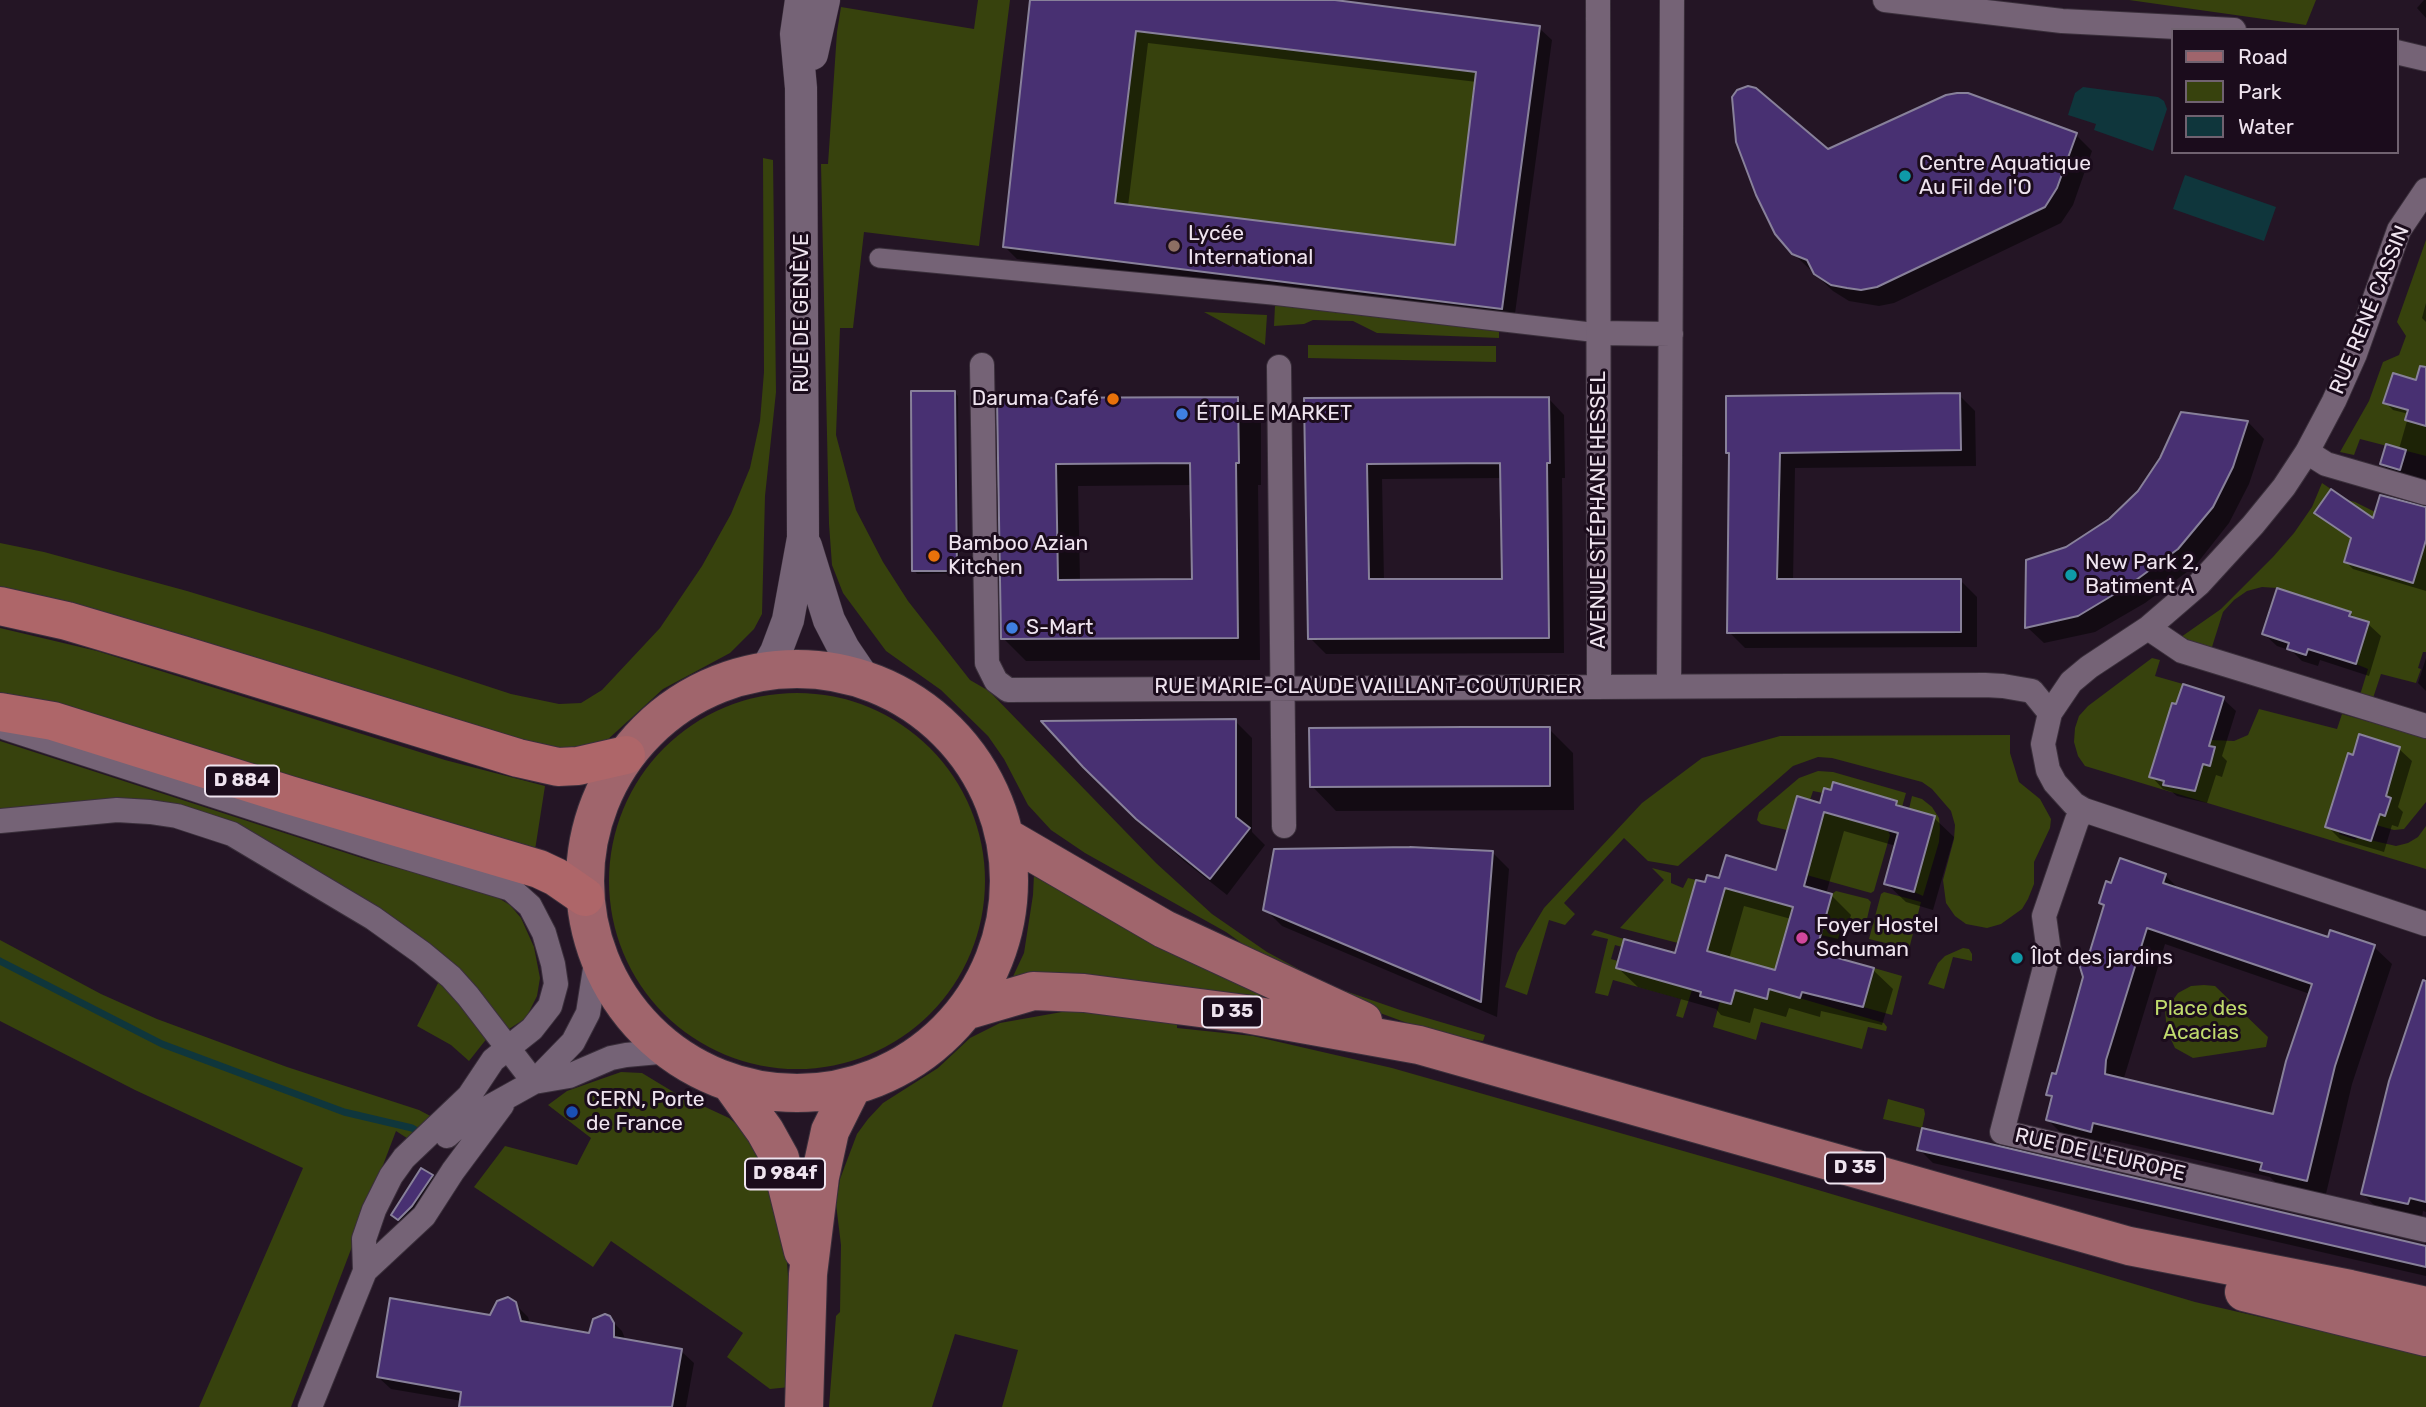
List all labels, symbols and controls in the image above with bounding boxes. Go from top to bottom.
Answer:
legend [2170,28,2398,154]
text: Road [2238,44,2288,69]
text: Park [2238,79,2282,104]
text: Water [2238,114,2294,139]
place label: Centre Aquatique Au Fil de l'O [1919,151,2091,201]
marker: Centre Aquatique Au Fil de l'O [1897,168,1913,184]
place label: Lycée International [1188,221,1313,271]
street label: RUE RENÉ CASSIN [2325,222,2415,398]
street label: RUE DE GENÈVE [789,233,815,393]
marker: Lycée International [1166,238,1182,254]
street label: AVENUE STÉPHANE HESSEL [1586,371,1612,649]
place label: Daruma Café [972,386,1099,412]
marker: Daruma Café [1105,391,1121,407]
place label: ÉTOILE MARKET [1196,401,1352,427]
marker: ÉTOILE MARKET [1174,406,1190,422]
place label: Bamboo Azian Kitchen [948,531,1088,581]
marker: Bamboo Azian Kitchen [926,548,942,564]
place label: New Park 2, Batiment A [2085,550,2199,600]
marker: New Park 2, Batiment A [2063,567,2079,583]
place label: S-Mart [1026,615,1093,641]
marker: S-Mart [1004,620,1020,636]
street label: RUE MARIE-CLAUDE VAILLANT-COUTURIER [1154,674,1582,700]
road number: D 884 [205,766,279,796]
place label: Foyer Hostel Schuman [1816,913,1939,963]
marker: Foyer Hostel Schuman [1794,930,1810,946]
place label: Îlot des jardins [2031,945,2173,971]
marker: Îlot des jardins [2009,950,2025,966]
road number: D 35 [1202,996,1262,1028]
park label: Place des Acacias [2154,996,2248,1046]
place label: CERN, Porte de France [586,1087,705,1137]
marker: CERN, Porte de France [564,1104,580,1120]
street label: RUE DE L'EUROPE [2012,1123,2188,1187]
road number: D 35 [1825,1152,1885,1184]
road number: D 984f [745,1158,825,1190]

